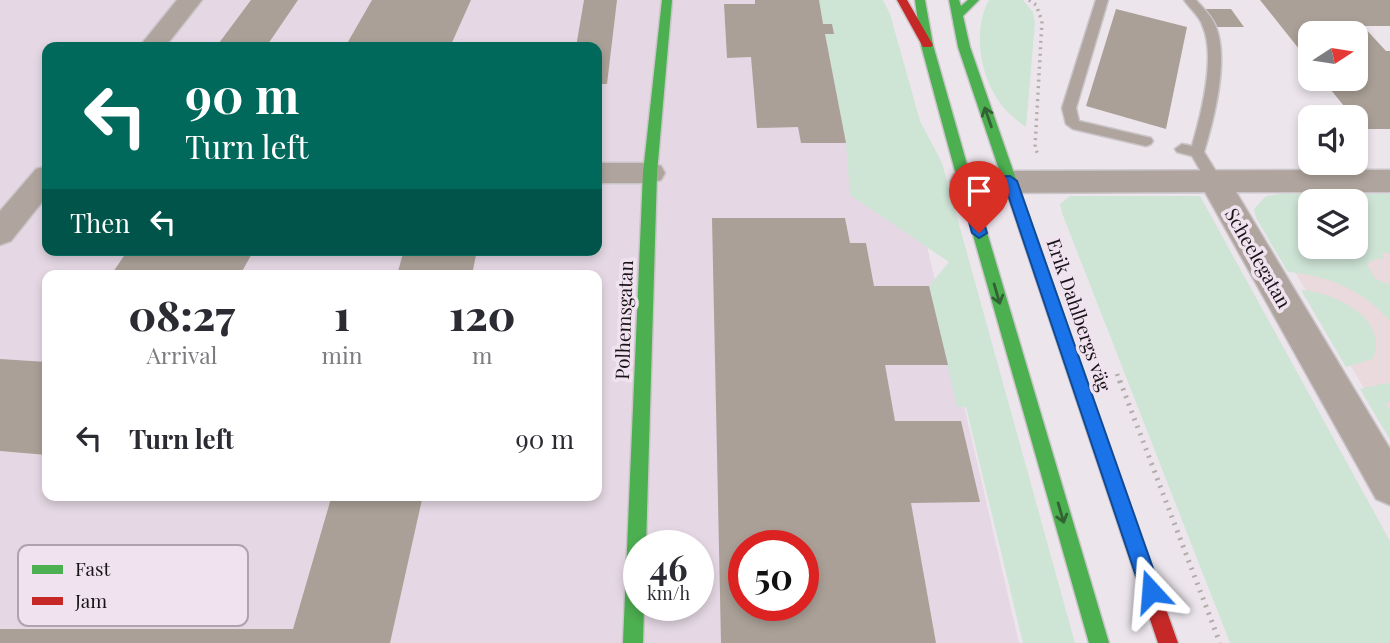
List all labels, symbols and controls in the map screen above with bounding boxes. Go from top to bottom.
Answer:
north arrow [1298,21,1368,91]
map controls [1298,21,1368,259]
text: 90 m [185,61,299,126]
icon: left [70,70,161,161]
button: sound [1298,105,1368,175]
one-way arrow [981,106,993,128]
text: Turn left [185,124,309,167]
pin [949,161,1009,233]
icon: arrive [960,172,998,210]
button: layers [1298,189,1368,259]
icon: left [144,203,182,241]
street label: Scheelegatan [1220,203,1298,313]
text: Then [70,205,130,240]
street label: Erik Dahlbergs väg [1042,235,1118,395]
street label: Polhemsgatan [608,259,638,380]
one-way arrow [992,283,1005,305]
text: 08:27 [128,286,235,342]
text: 1 [334,286,350,342]
text: 120 [449,286,516,342]
text: Arrival [146,339,217,370]
text: min [322,339,363,370]
text: m [472,339,492,370]
icon: left [70,419,108,457]
text: Turn left [129,421,234,456]
text: 90 m [516,421,574,456]
one-way arrow [1055,501,1068,523]
speed limit sign: 50 [728,530,819,621]
text: 46 [649,543,688,590]
legend [18,545,248,626]
position arrow [1114,554,1188,628]
text: Fast [75,555,111,581]
text: km/h [647,581,690,605]
text: Jam [74,587,107,613]

